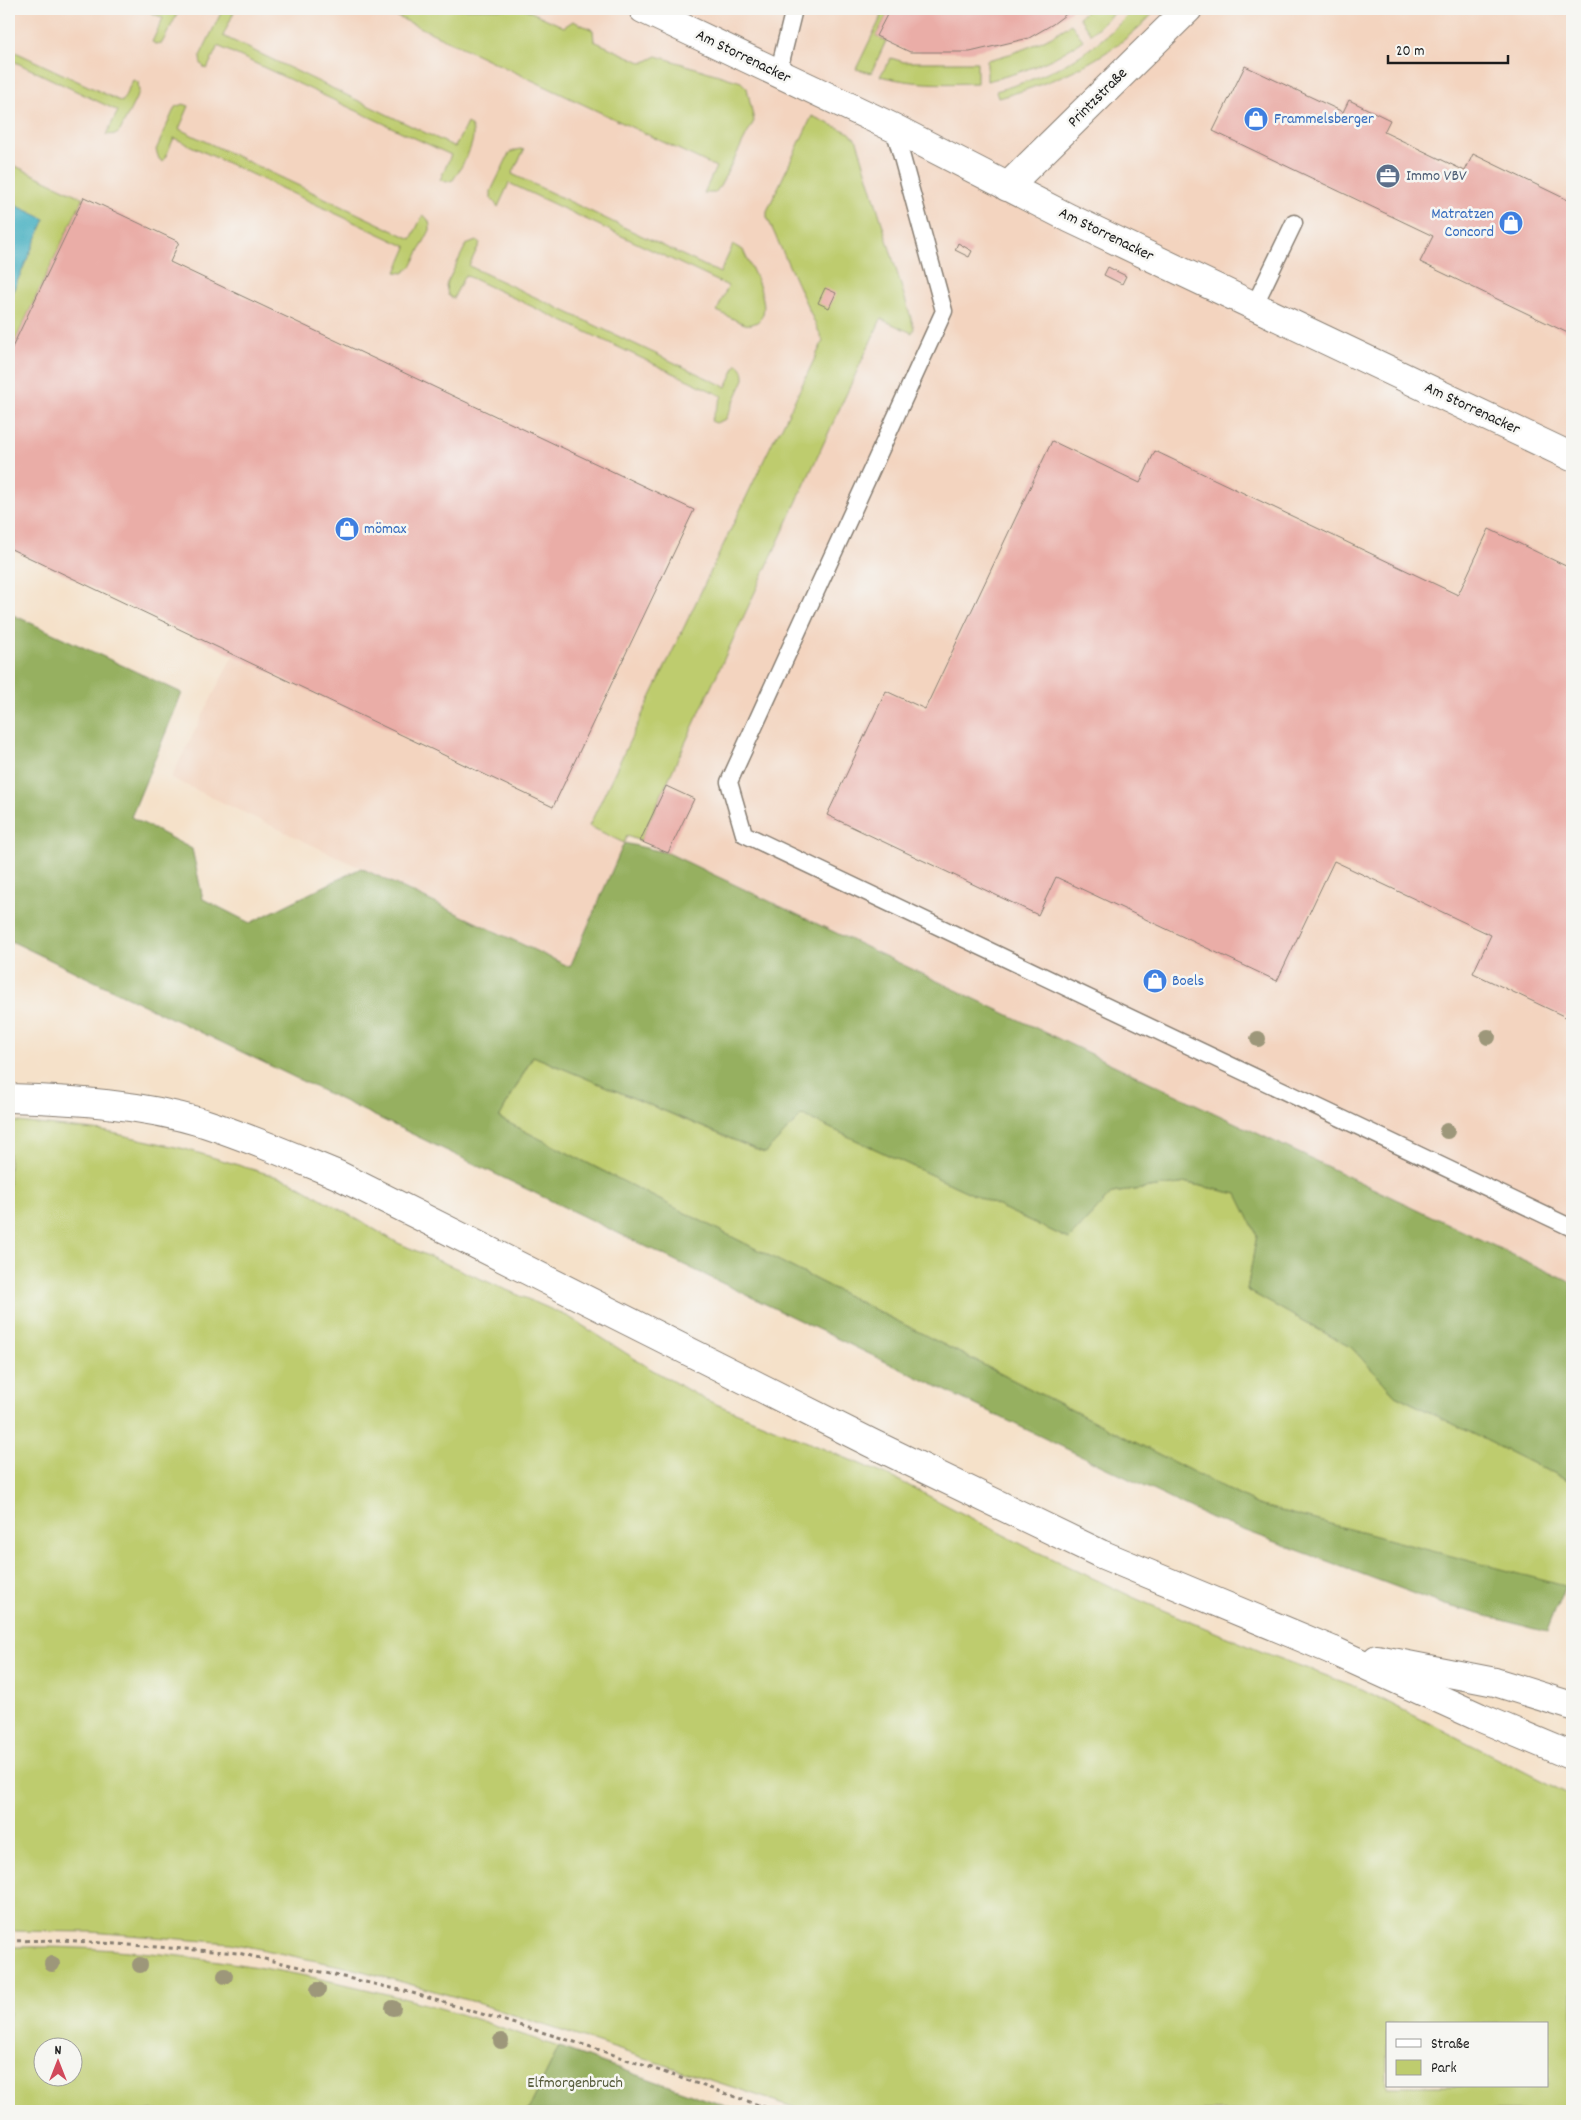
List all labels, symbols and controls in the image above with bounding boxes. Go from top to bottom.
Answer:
street label: Am Storrenacker [692,24,794,90]
scale bar [1388,32,1508,64]
text: 20 m [1396,41,1424,63]
street label: Printzstraße [1063,63,1133,133]
shop icon: Frammelsberger [1243,106,1269,132]
place label: Frammelsberger [1274,108,1374,131]
office icon: Immo VBV [1375,163,1401,189]
place label: Immo VBV [1406,165,1467,188]
street label: Am Storrenacker [1055,202,1157,268]
place label: Matratzen Concord [1431,203,1494,244]
shop icon: Matratzen Concord [1498,210,1524,236]
street label: Am Storrenacker [1420,377,1524,441]
shop icon: mömax [334,516,360,542]
place label: mömax [364,518,407,541]
shop icon: Boels [1142,968,1168,994]
place label: Boels [1172,970,1205,993]
legend [1386,2022,1548,2088]
text: Straße [1431,2034,1470,2056]
north arrow [32,2038,82,2088]
text: N [55,2041,62,2061]
text: Park [1431,2058,1457,2080]
park label: Elfmorgenbruch [527,2072,623,2095]

